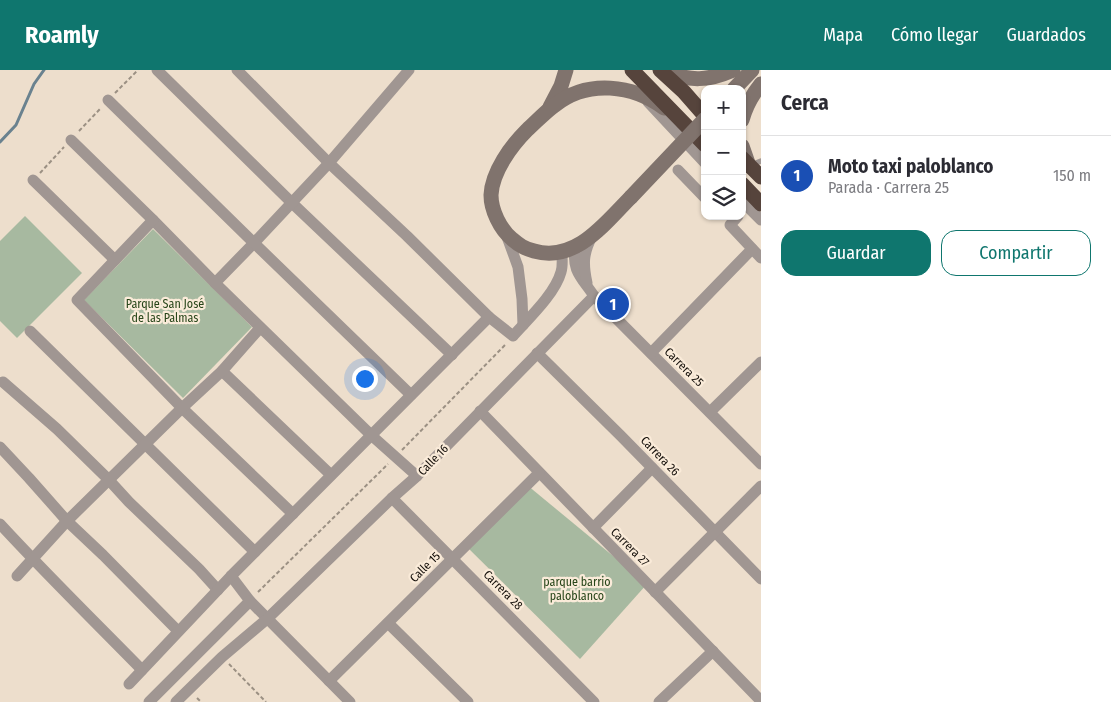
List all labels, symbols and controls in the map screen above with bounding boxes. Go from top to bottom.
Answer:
text: Roamly [25,21,99,49]
text: Mapa [823,24,863,46]
text: Cómo llegar [891,24,978,46]
text: Guardados [1006,24,1086,46]
map controls [701,85,746,220]
button: + [701,85,746,130]
text: Cerca [781,90,829,116]
button: − [701,130,746,175]
text: Moto taxi paloblanco [828,155,994,178]
text: 1 [794,166,800,185]
text: 150 m [1053,166,1091,185]
button: layers [701,175,746,220]
text: Parada · Carrera 25 [828,178,949,197]
button: Guardar [781,230,931,276]
button: Compartir [941,230,1091,276]
pin: 1 [597,285,629,323]
park label: Parque San José de las Palmas [126,297,204,325]
street label: Carrera 25 [662,345,707,390]
your location [352,366,378,392]
street label: Carrera 26 [638,433,682,479]
street label: Calle 16 [415,442,451,478]
street label: Carrera 27 [608,525,652,569]
street label: Calle 15 [407,549,443,585]
street label: Carrera 28 [480,567,526,613]
park label: parque barrio paloblanco [543,575,611,603]

